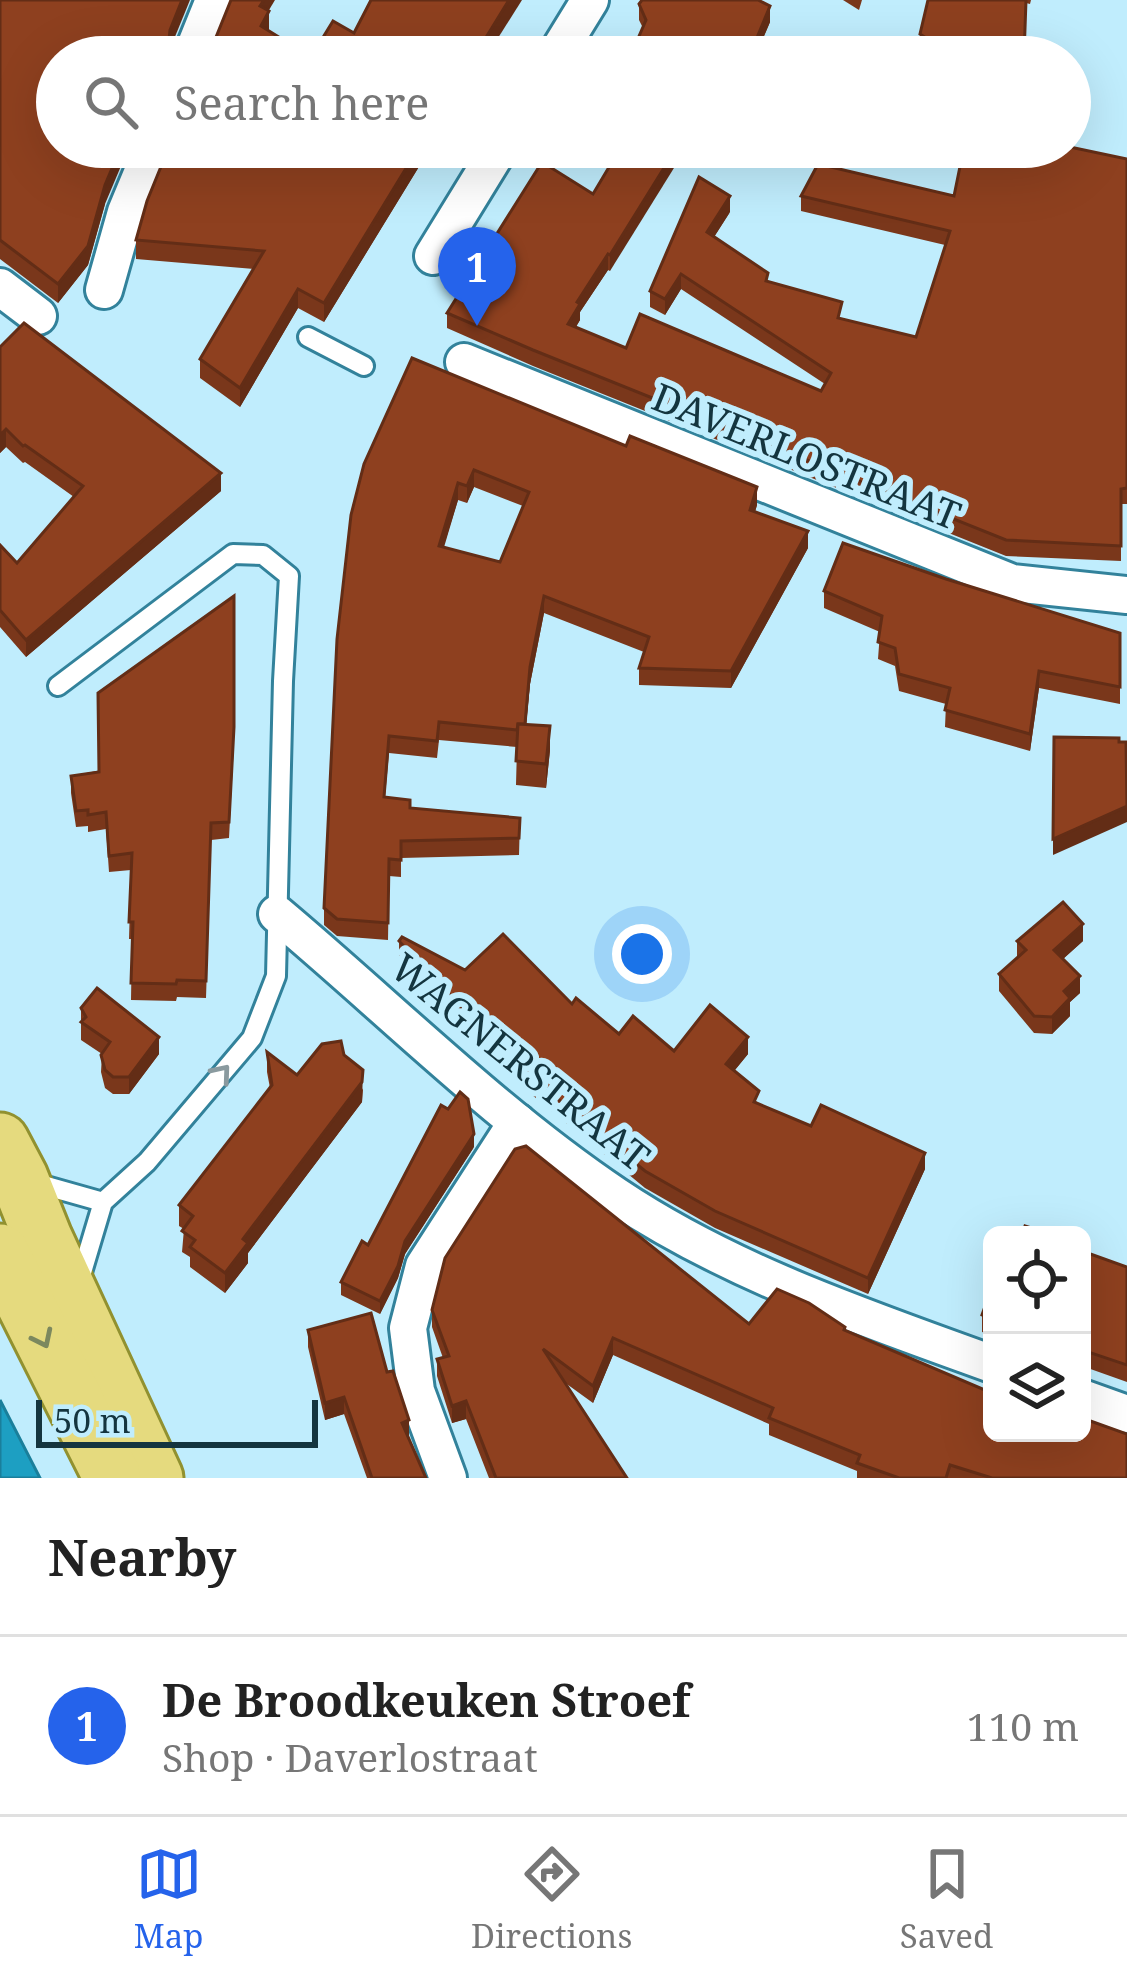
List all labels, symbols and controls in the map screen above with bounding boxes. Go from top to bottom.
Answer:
search box [36,36,1091,168]
icon: search [78,69,144,135]
text: Search here [174,72,429,133]
pin: 1 [438,227,516,326]
street label: DAVERLOSTRAAT [645,369,969,541]
your location [612,924,672,984]
street label: WAGNERSTRAAT [380,940,662,1182]
one-way arrow [208,1065,230,1087]
map controls [983,1226,1091,1442]
button: locate [983,1226,1091,1334]
one-way arrow [29,1327,53,1348]
button: layers [983,1334,1091,1442]
scale bar [36,1394,318,1447]
text: 50 m [54,1398,131,1443]
text: Nearby [48,1521,236,1591]
text: De Broodkeuken Stroef [162,1669,690,1730]
text: 1 [76,1699,98,1752]
text: 110 m [967,1699,1079,1752]
text: Shop · Daverlostraat [162,1730,538,1783]
tab: Map [134,1841,204,1958]
tab: Directions [471,1841,632,1958]
tab: Saved [900,1841,993,1958]

